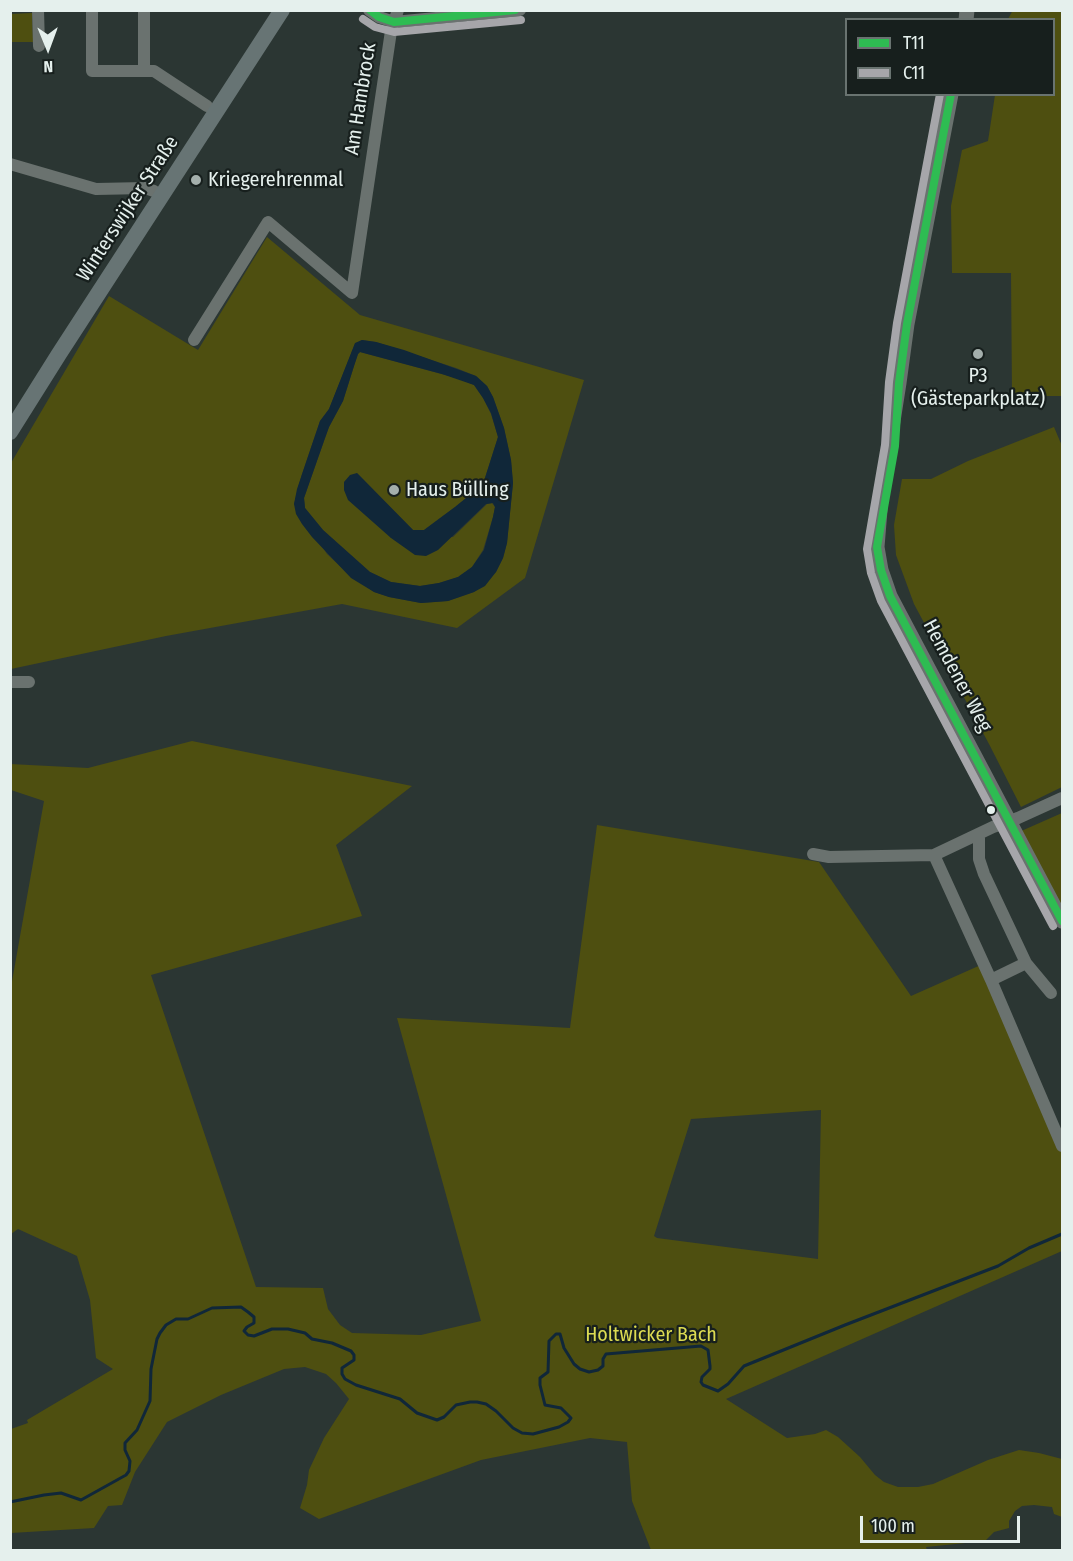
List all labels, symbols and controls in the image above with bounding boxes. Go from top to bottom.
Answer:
north arrow [18,18,78,78]
legend [845,18,1055,96]
text: T11 [903,32,925,54]
street label: Am Hambrock [340,41,382,157]
text: N [43,57,53,76]
text: C11 [903,62,925,84]
street label: Winterswijker Straße [72,132,184,286]
place label: Kriegerehrenmal [208,168,343,192]
marker: Kriegerehrenmal [189,173,203,187]
marker: P3 (Gästeparkplatz) [971,347,985,361]
place label: P3 (Gästeparkplatz) [911,364,1045,411]
place label: Haus Bülling [406,478,509,502]
marker: Haus Bülling [387,483,401,497]
street label: Hemdener Weg [917,616,997,736]
unlabelled marker [985,804,997,816]
park label: Holtwicker Bach [585,1323,717,1347]
scale bar [863,1504,1024,1542]
text: 100 m [871,1515,915,1537]

